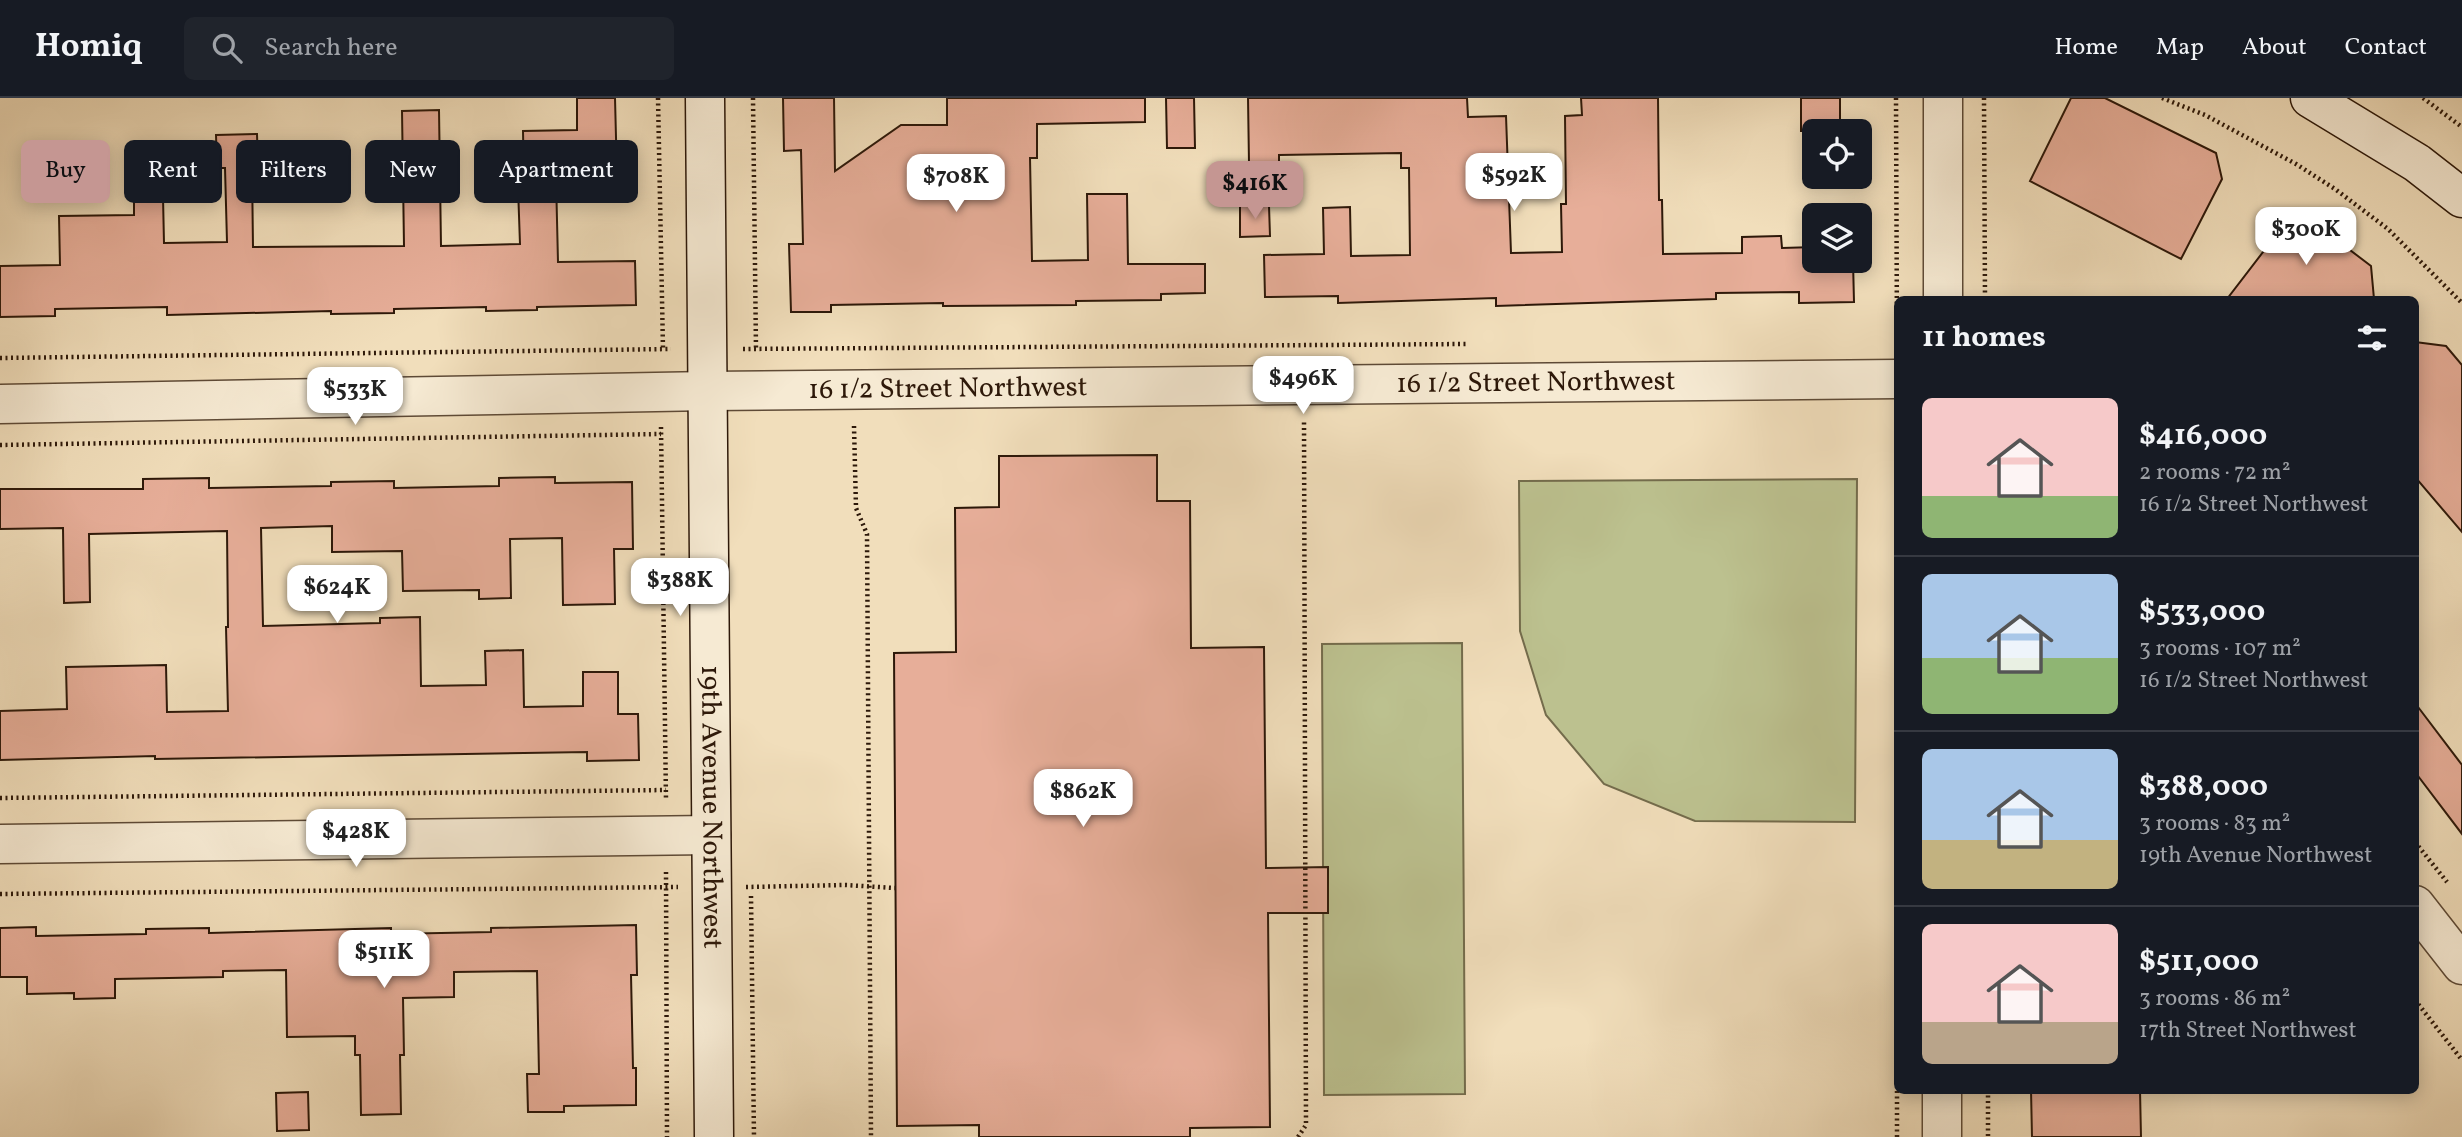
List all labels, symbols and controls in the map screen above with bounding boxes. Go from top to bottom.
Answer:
search box [184,17,674,80]
text: Homiq [35,25,142,71]
icon: search [208,29,246,67]
text: Search here [264,30,397,66]
text: Home [2054,31,2118,65]
text: Map [2156,31,2204,65]
text: About [2242,31,2307,65]
text: Contact [2345,31,2427,65]
map controls [1802,119,1872,273]
button: locate [1802,119,1872,189]
chip: Buy [21,140,110,203]
chip: Rent [124,140,222,203]
chip: Filters [236,140,351,203]
chip: New [365,140,460,203]
chip: Apartment [474,140,638,203]
pin: $592K [1465,153,1563,213]
pin: $708K [907,155,1005,214]
text: $592K [1482,160,1547,192]
text: $708K [923,161,989,193]
pin: $416K [1206,162,1304,221]
text: $416K [1222,168,1288,200]
button: layers [1802,203,1872,273]
pin: $300K [2257,208,2355,267]
text: $300K [2271,214,2341,246]
text: 11 homes [1922,317,2046,359]
icon: filters [2353,319,2391,357]
pin: $496K [1254,356,1352,416]
street label: 16 1/2 Street Northwest [1396,362,1676,404]
text: $496K [1269,363,1337,395]
pin: $533K [306,368,404,427]
street label: 16 1/2 Street Northwest [808,368,1088,409]
text: $533K [323,374,387,406]
text: $416,000 [2139,415,2267,457]
icon: home [1978,426,2062,510]
text: 2 rooms · 72 m² [2139,457,2290,489]
text: 16 1/2 Street Northwest [2139,489,2368,521]
pin: $388K [631,559,729,618]
text: $388K [647,565,713,597]
pin: $624K [288,566,386,625]
text: $624K [303,572,371,604]
text: $533,000 [2139,591,2265,633]
icon: home [1978,602,2062,686]
text: 3 rooms · 107 m² [2139,633,2301,665]
street label: 19th Avenue Northwest [690,665,732,949]
text: 16 1/2 Street Northwest [2139,665,2368,697]
text: $388,000 [2139,766,2268,808]
pin: $862K [1034,770,1132,829]
text: $862K [1050,776,1116,808]
icon: home [1978,777,2062,861]
text: 3 rooms · 83 m² [2139,808,2290,840]
pin: $428K [307,810,405,869]
text: $428K [322,816,390,848]
text: 19th Avenue Northwest [2139,840,2372,872]
pin: $511K [335,930,433,990]
text: $511K [354,937,414,969]
text: $511,000 [2139,941,2259,983]
icon: home [1978,952,2062,1036]
text: 3 rooms · 86 m² [2139,983,2290,1015]
text: 17th Street Northwest [2139,1015,2357,1047]

